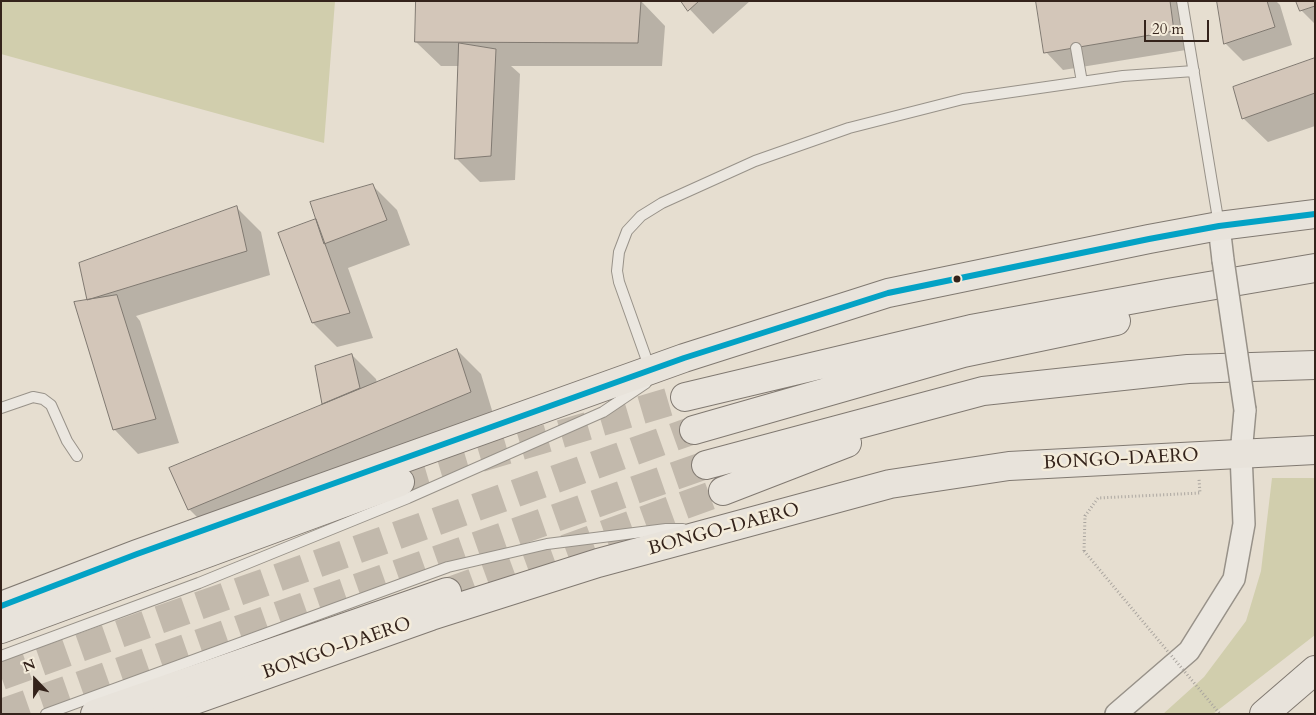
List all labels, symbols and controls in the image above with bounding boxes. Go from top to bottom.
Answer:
scale bar [1146,10,1211,42]
text: 20 m [1152,19,1184,39]
unlabelled marker [952,274,962,284]
street label: BONGO-DAERO [1043,445,1199,475]
street label: BONGO-DAERO [646,499,802,561]
street label: BONGO-DAERO [260,613,414,685]
north arrow [10,655,60,705]
text: N [20,655,38,677]

